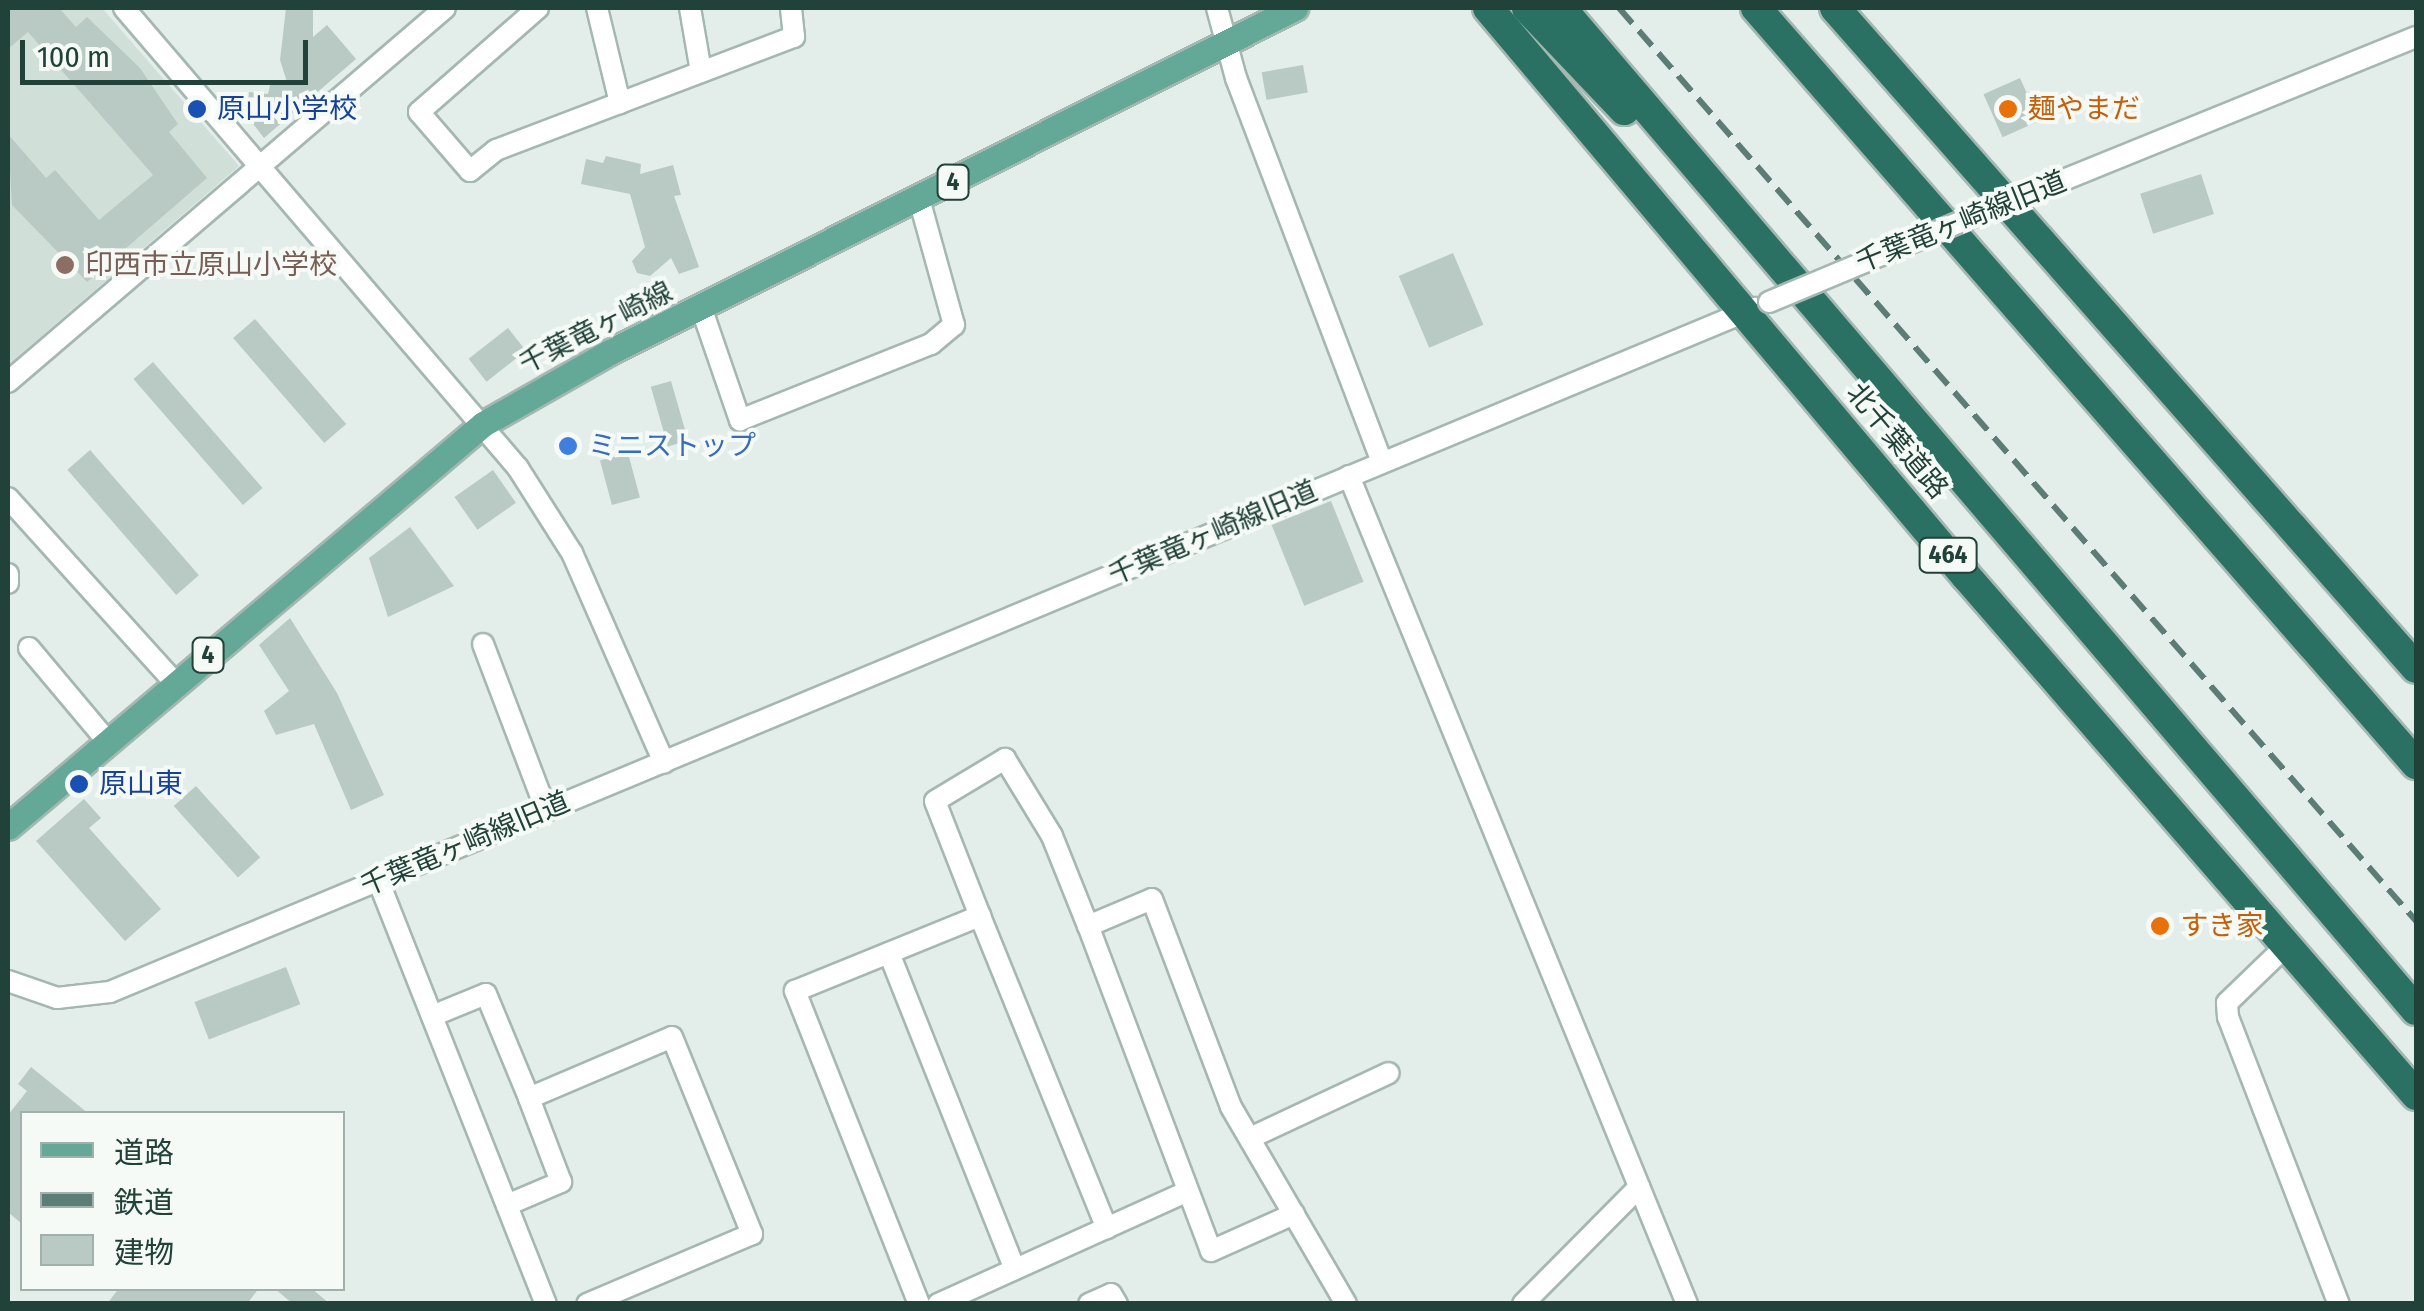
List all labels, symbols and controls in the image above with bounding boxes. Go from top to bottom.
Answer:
scale bar [25,20,312,82]
text: 100 m [37,39,110,75]
place label: 原山小学校 [217,92,357,126]
place label: 麺やまだ [2028,92,2140,126]
marker: 原山小学校 [186,98,208,120]
marker: 麺やまだ [1997,98,2019,120]
road number: 4 [936,162,970,202]
street label: 千葉竜ヶ崎線旧道 [1851,164,2071,280]
place label: 印西市立原山小学校 [85,248,337,282]
marker: 印西市立原山小学校 [54,254,76,276]
street label: 千葉竜ヶ崎線 [514,275,678,381]
street label: 北千葉道路 [1839,377,1955,505]
place label: ミニストップ [588,429,756,463]
marker: ミニストップ [557,435,579,457]
street label: 千葉竜ヶ崎線旧道 [1103,474,1323,592]
road number: 464 [1918,535,1978,575]
road number: 4 [190,635,226,675]
place label: 原山東 [99,767,183,801]
marker: 原山東 [68,773,90,795]
street label: 千葉竜ヶ崎線旧道 [355,785,575,903]
place label: すき家 [2180,909,2264,943]
marker: すき家 [2149,915,2171,937]
legend [20,1111,345,1291]
text: 道路 [114,1135,174,1171]
text: 鉄道 [114,1185,174,1221]
text: 建物 [114,1235,174,1271]

